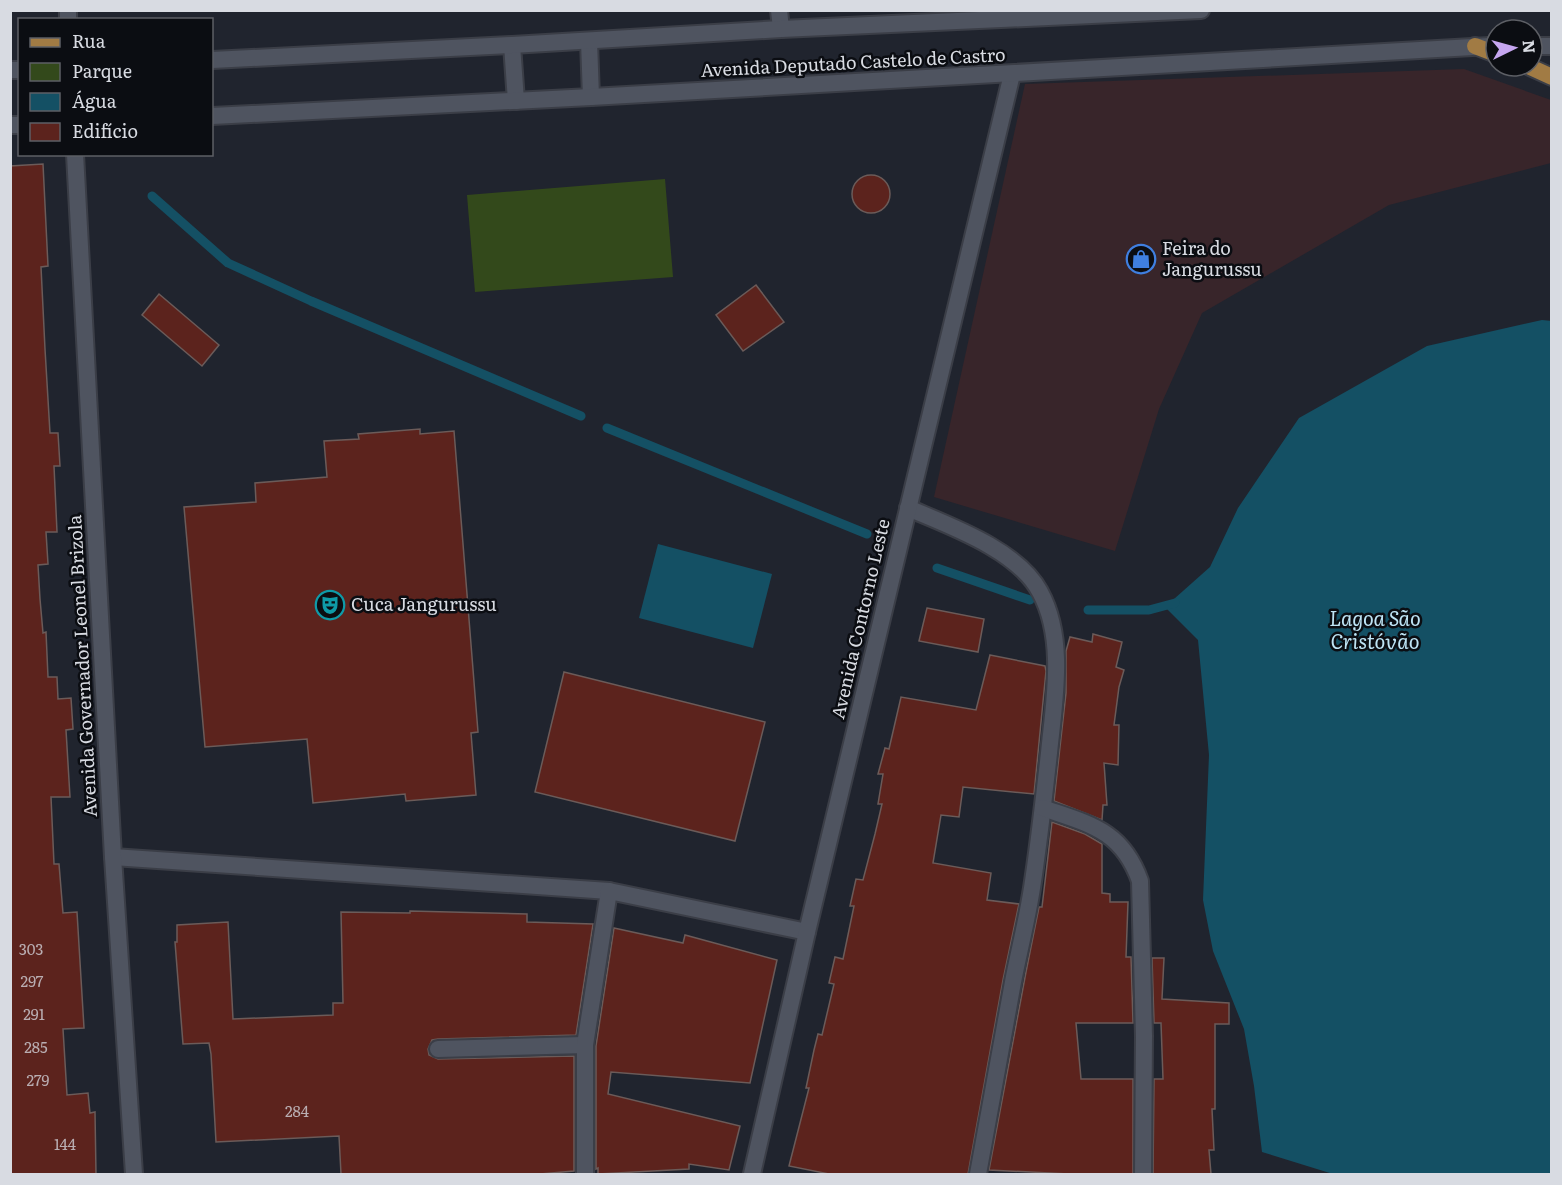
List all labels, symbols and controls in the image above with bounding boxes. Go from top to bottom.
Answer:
legend [18,18,213,156]
north arrow [1484,18,1544,78]
text: Rua [72,27,106,54]
text: N [1517,39,1542,54]
street label: Avenida Deputado Castelo de Castro [700,40,1006,83]
text: Parque [72,57,132,84]
text: Água [72,87,117,114]
text: Edifício [72,117,138,144]
place label: Feira do Jangurussu [1162,234,1262,282]
shop icon: Feira do Jangurussu [1125,243,1157,275]
street label: Avenida Governador Leonel Brizola [60,514,103,818]
street label: Avenida Contorno Leste [823,516,896,721]
theatre icon: Cuca Jangurussu [314,589,346,621]
place label: Cuca Jangurussu [351,590,497,617]
water label: Lagoa São Cristóvão [1329,602,1421,655]
house number: 303 [19,937,43,960]
house number: 297 [21,969,44,992]
house number: 291 [23,1002,45,1025]
house number: 285 [24,1035,48,1058]
house number: 279 [27,1068,50,1091]
house number: 284 [285,1099,309,1122]
house number: 144 [54,1132,76,1155]

